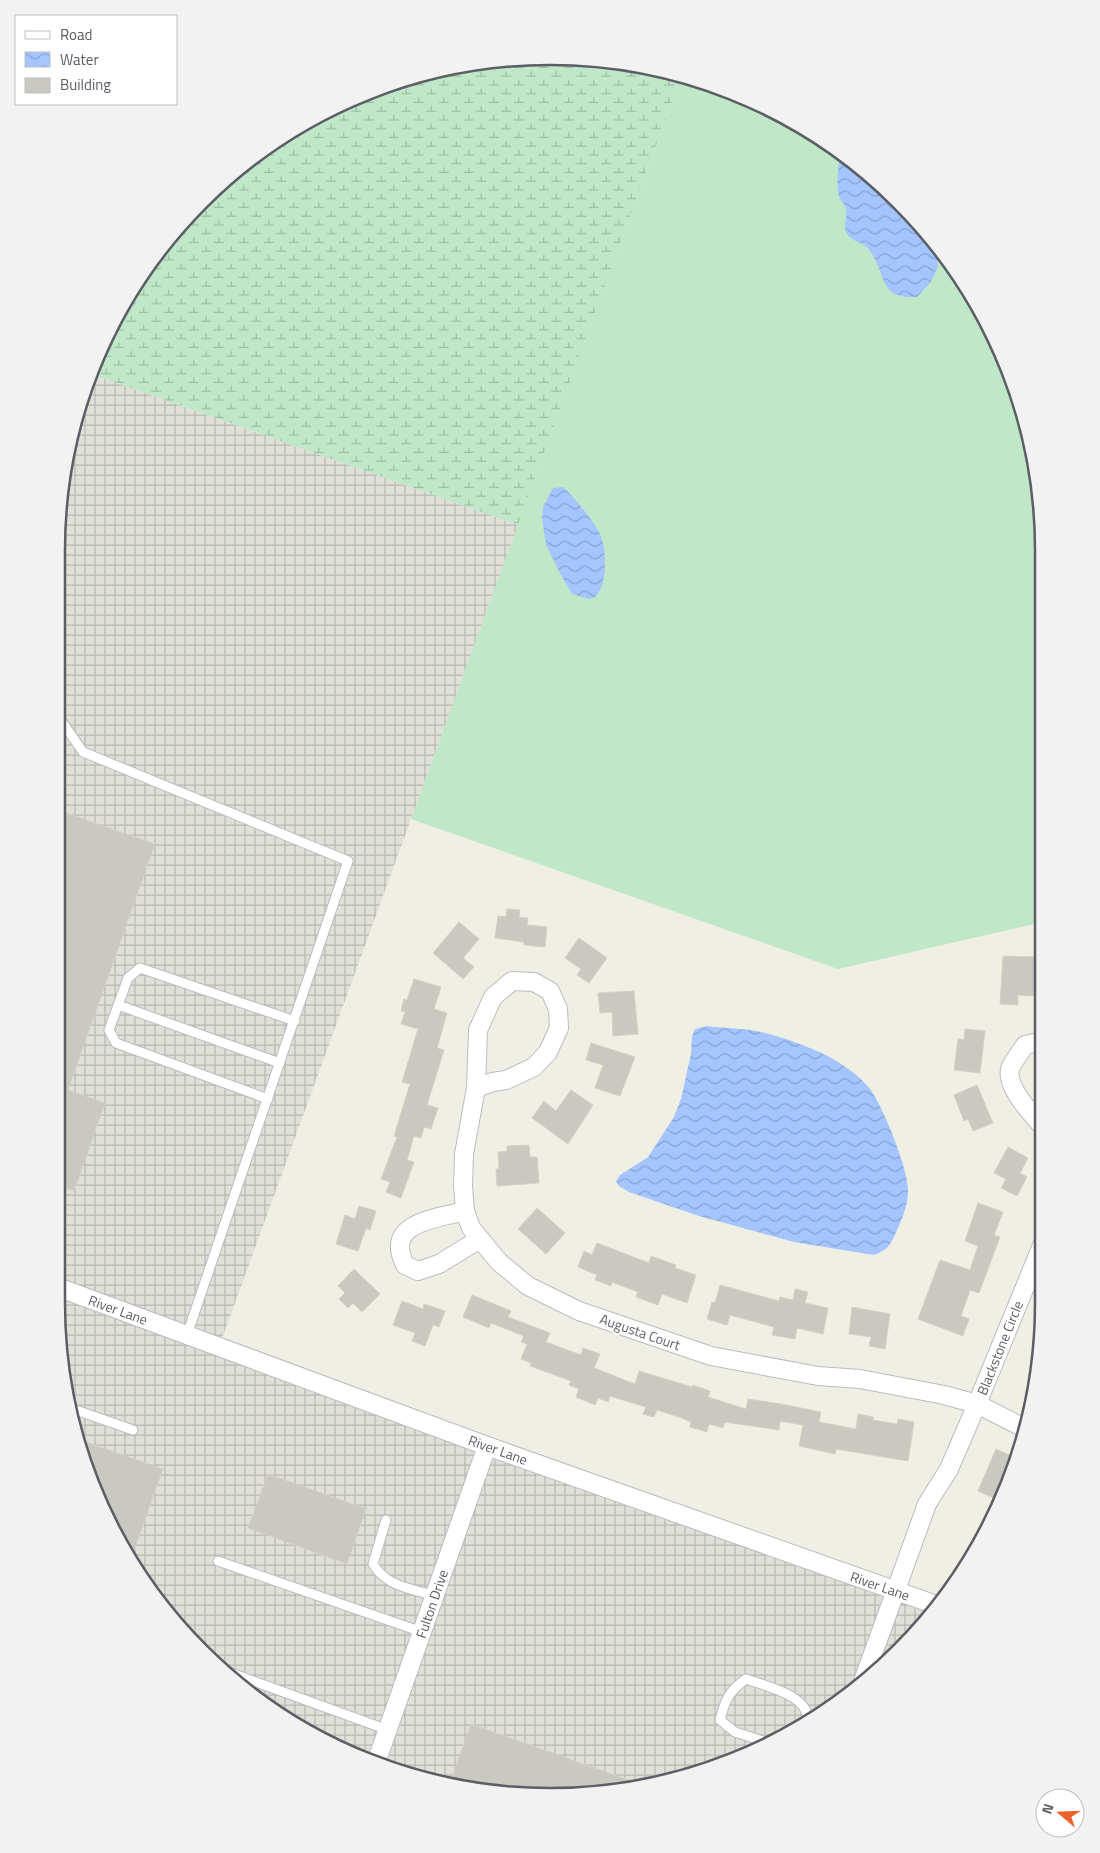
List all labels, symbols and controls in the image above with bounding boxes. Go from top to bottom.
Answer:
legend [15,15,178,105]
text: Road [60,23,92,46]
text: Water [60,48,99,71]
text: Building [60,73,111,96]
street label: River Lane [86,1289,151,1330]
street label: Blackstone Circle [971,1298,1028,1398]
street label: Augusta Court [597,1308,683,1355]
street label: River Lane [466,1429,531,1470]
street label: River Lane [848,1566,913,1605]
street label: Fulton Drive [410,1567,453,1641]
north arrow [1035,1788,1085,1838]
text: N [1036,1801,1059,1817]

